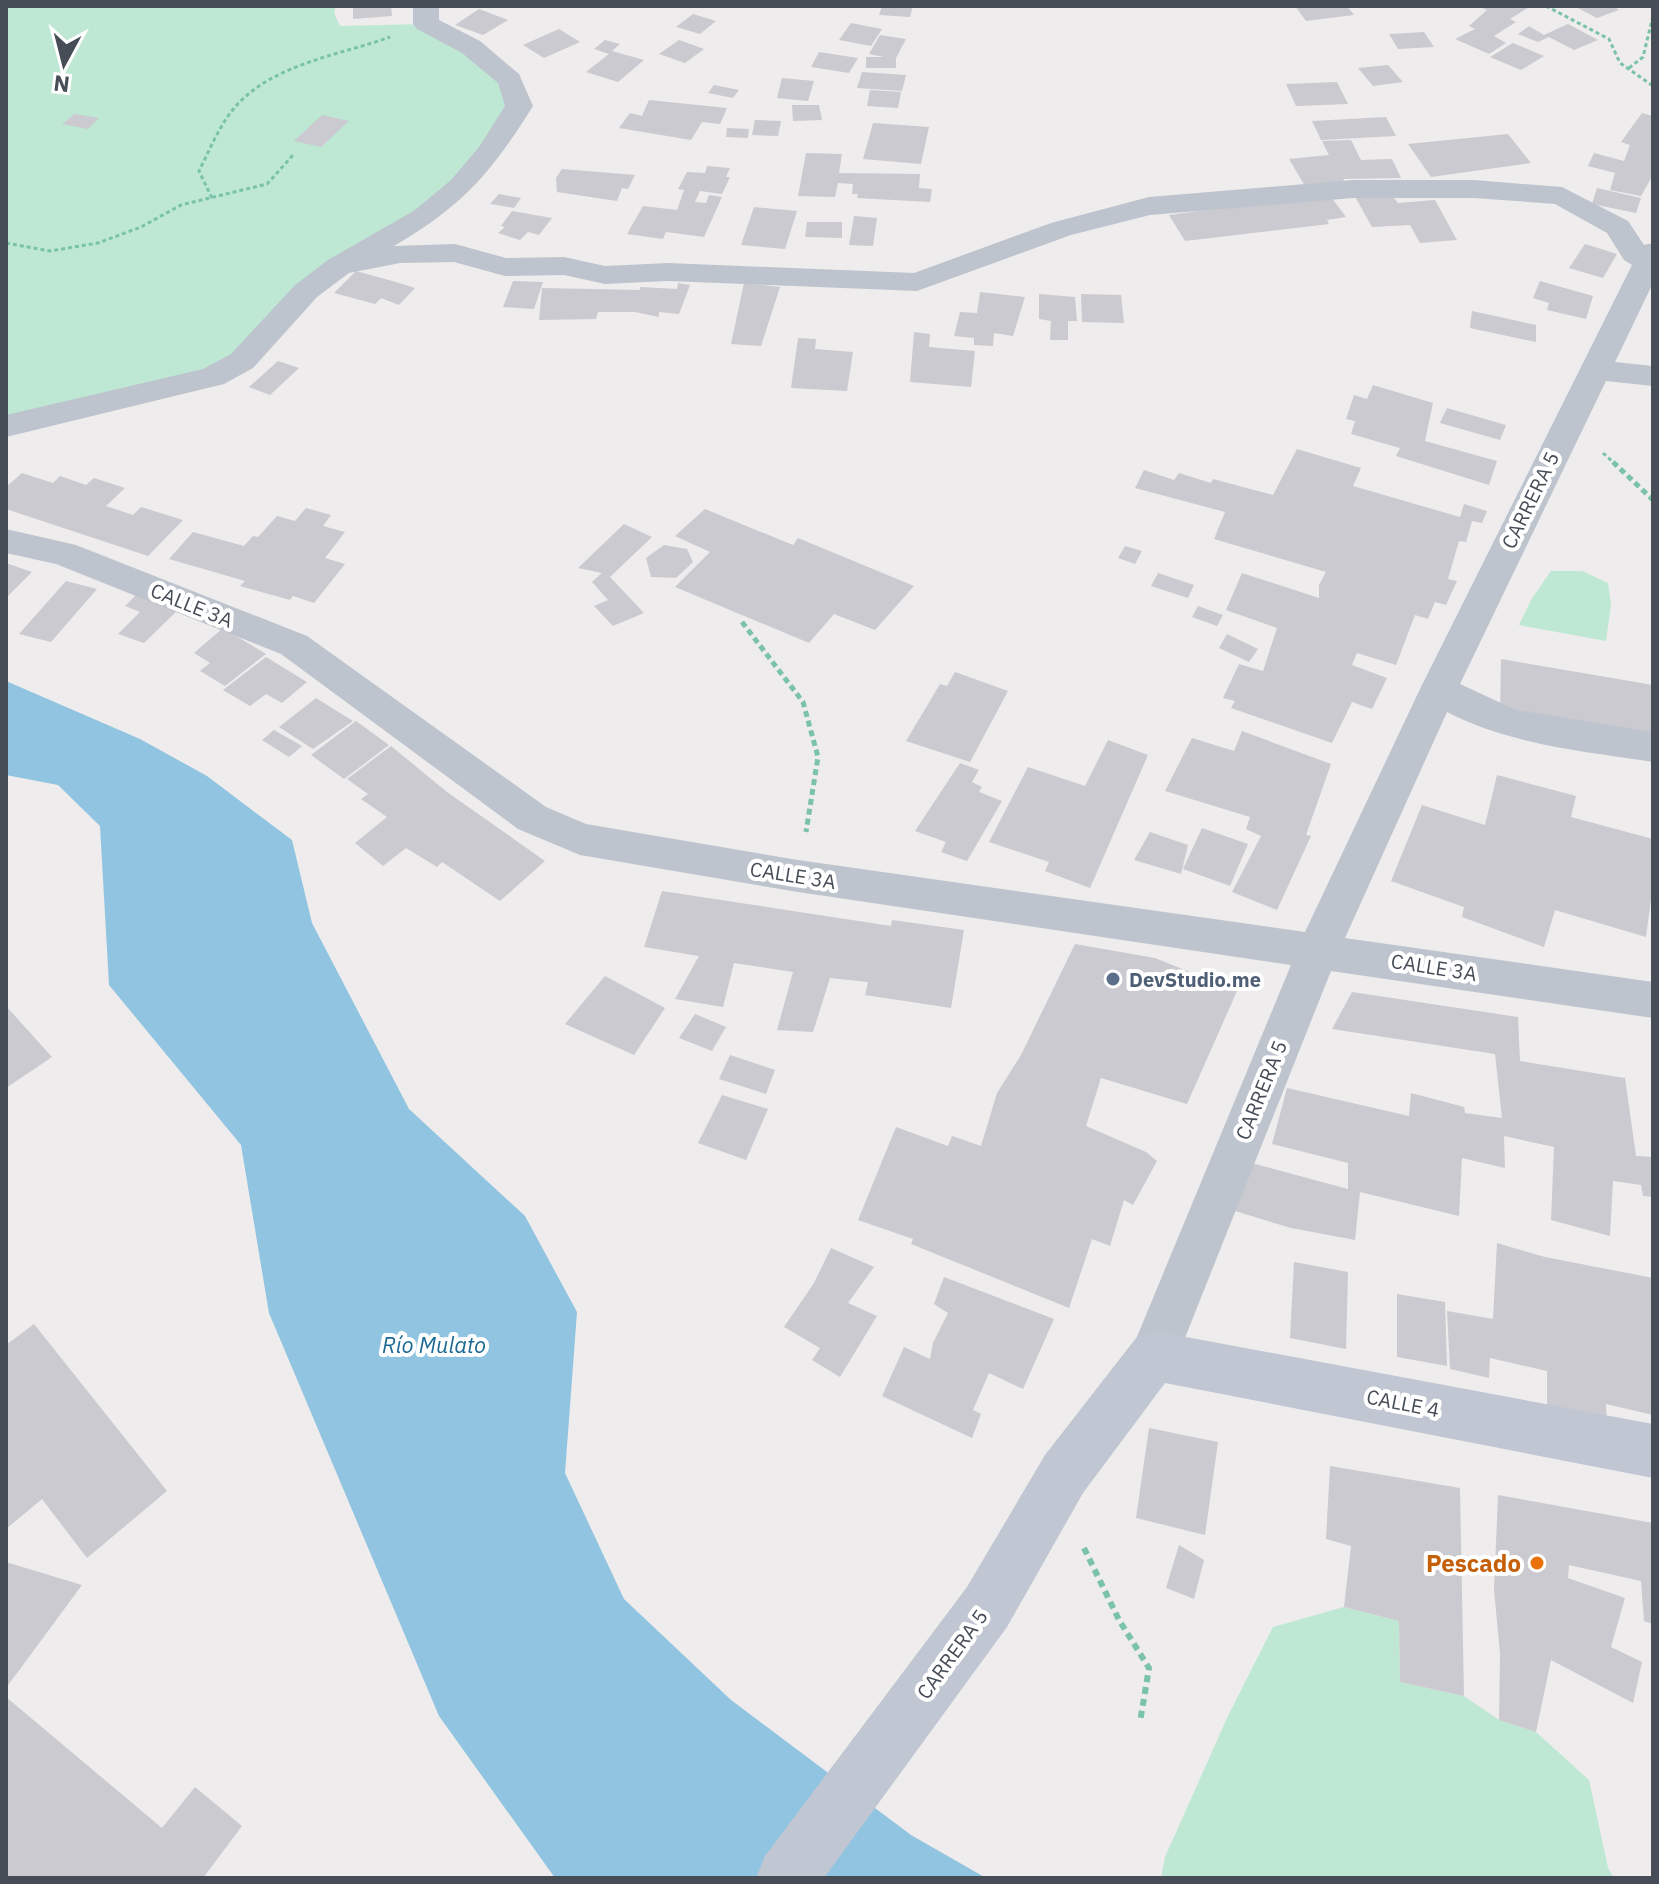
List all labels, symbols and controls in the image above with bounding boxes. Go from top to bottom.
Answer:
north arrow [24,24,104,104]
text: N [52,69,71,100]
street label: CARRERA 5 [1495,447,1565,553]
street label: CALLE 3A [147,576,237,634]
street label: CALLE 3A [748,855,838,895]
street label: CALLE 3A [1389,947,1479,987]
place label: DevStudio.me [1129,966,1261,993]
marker: DevStudio.me [1104,970,1122,988]
street label: CARRERA 5 [1229,1036,1293,1144]
water label: Río Mulato [382,1330,486,1359]
street label: CALLE 4 [1364,1383,1442,1423]
place label: Pescado [1426,1547,1521,1579]
marker: Pescado [1528,1554,1546,1572]
street label: CARRERA 5 [910,1604,994,1704]

